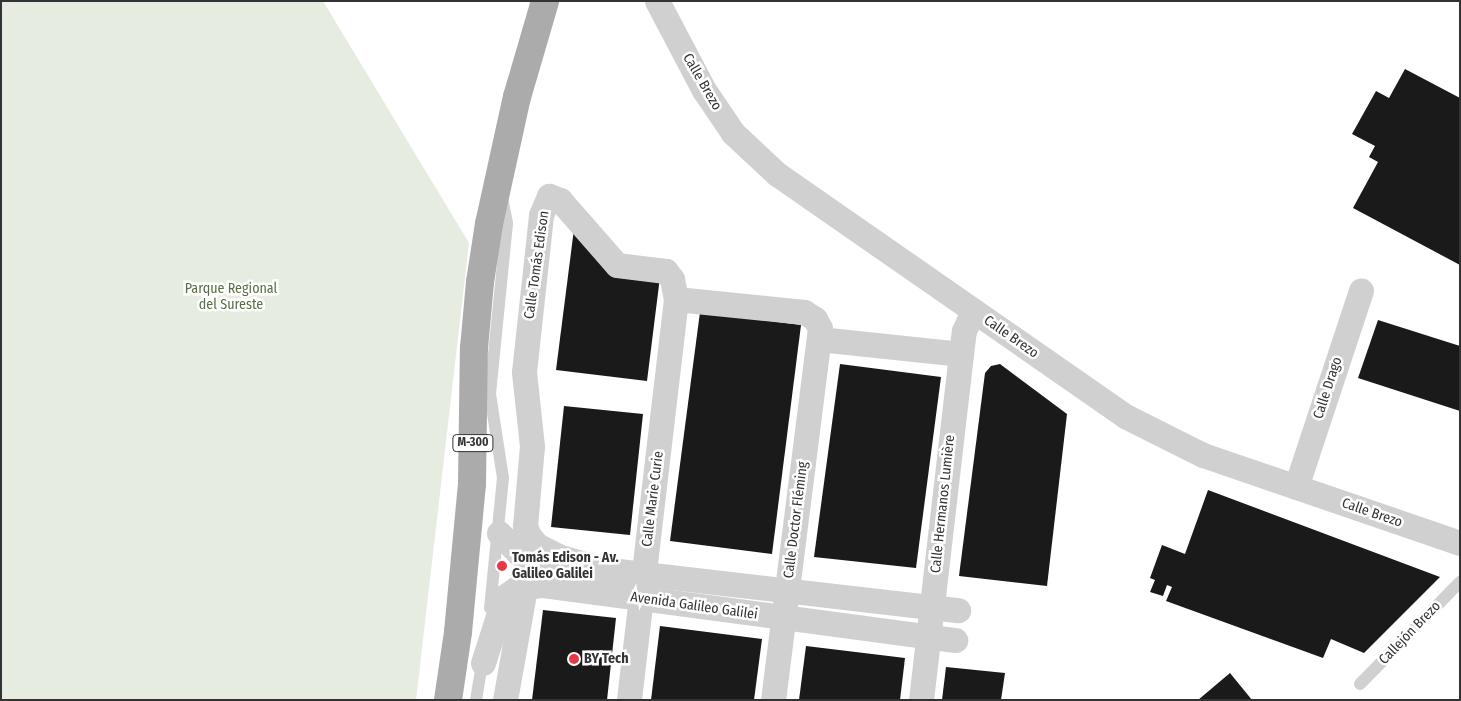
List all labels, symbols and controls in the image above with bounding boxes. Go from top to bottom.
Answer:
street label: Calle Brezo [679,51,725,113]
street label: Calle Tomás Edison [521,210,553,320]
park label: Parque Regional del Sureste [185,281,277,314]
street label: Calle Brezo [980,312,1042,362]
street label: Calle Drago [1310,355,1346,421]
road number: M-300 [452,433,494,452]
street label: Calle Hermanos Lumière [927,434,959,574]
street label: Calle Marie Curie [639,450,667,548]
street label: Calle Doctor Fléming [781,461,811,579]
street label: Calle Brezo [1339,495,1405,531]
place label: Tomás Edison - Av. Galileo Galilei [512,550,619,582]
marker: Tomás Edison - Av. Galileo Galilei [496,560,508,572]
street label: Avenida Galileo Galilei [629,589,759,623]
street label: Callejón Brezo [1376,598,1444,668]
place label: BY Tech [584,651,629,667]
marker: BY Tech [568,653,580,665]

